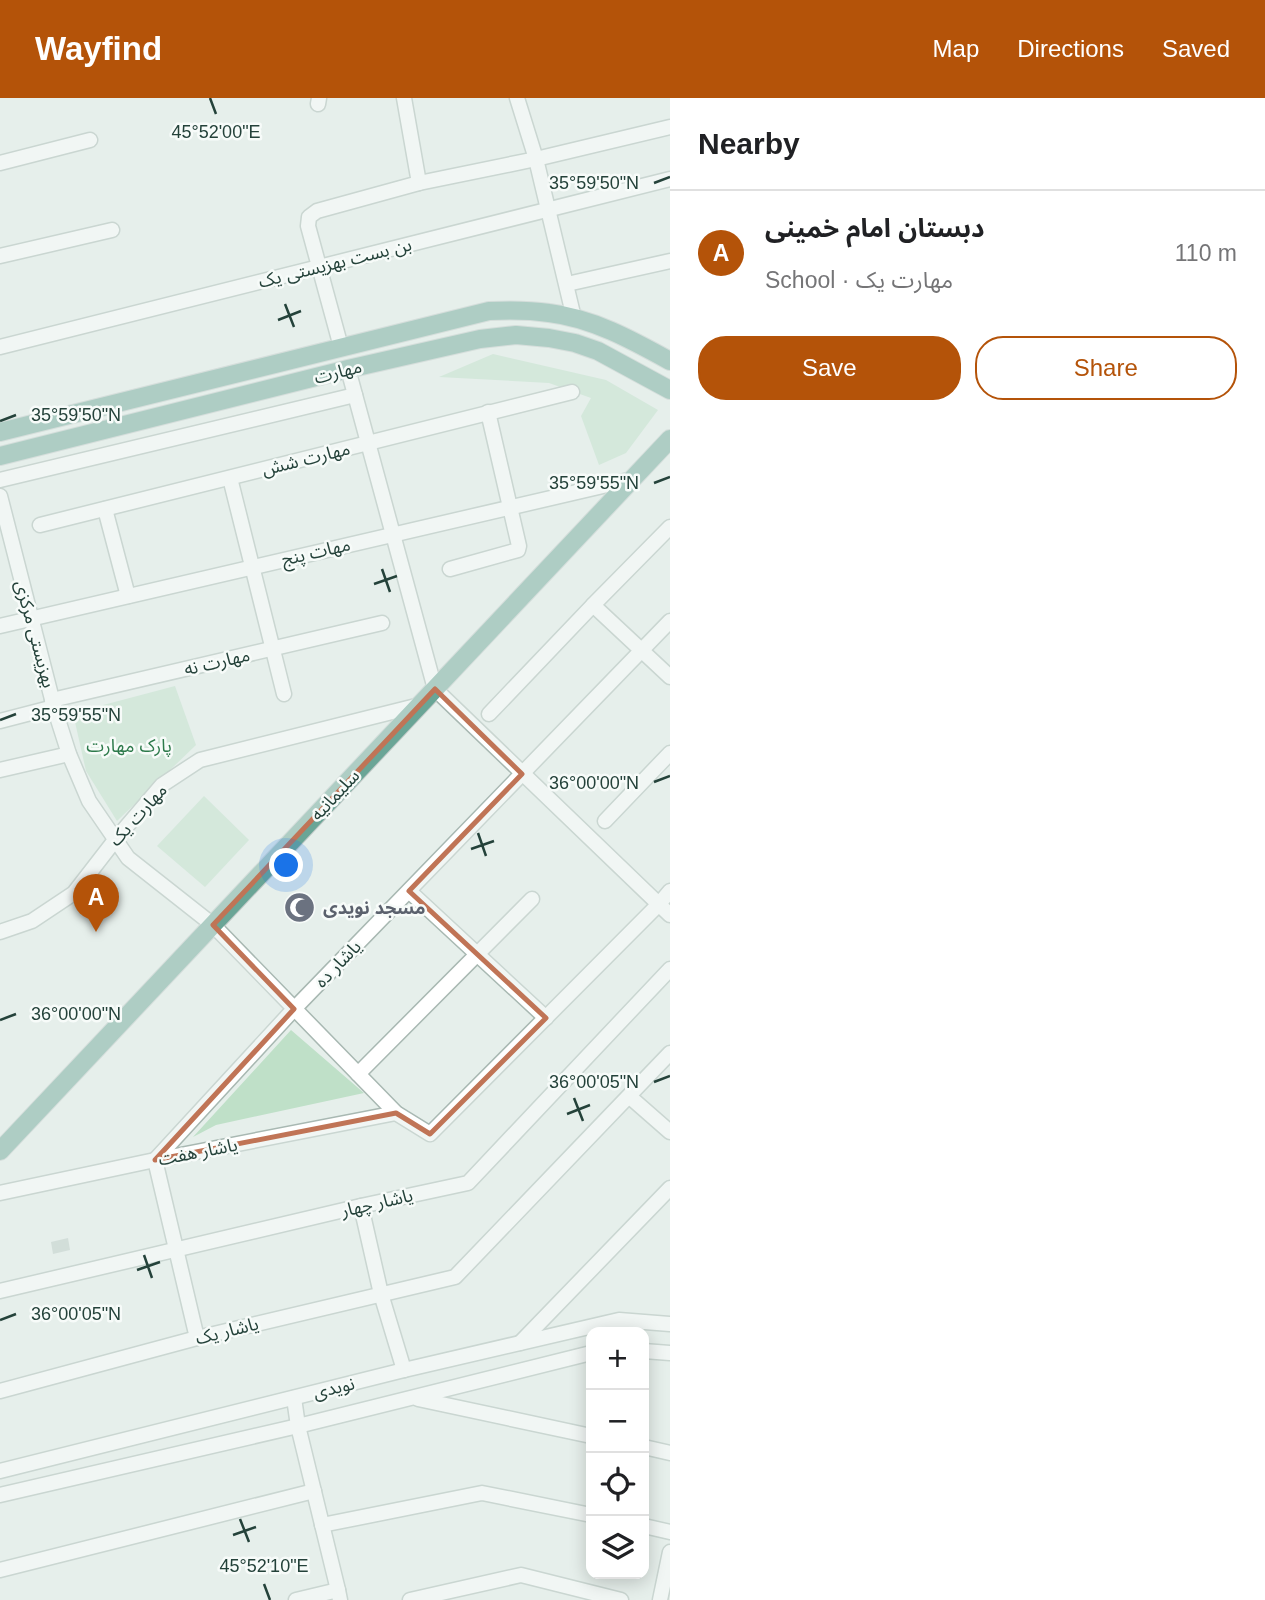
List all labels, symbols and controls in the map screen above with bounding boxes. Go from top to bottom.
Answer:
text: Wayfind [35,30,162,67]
text: Map [933,35,979,62]
text: Directions [1017,35,1124,62]
text: Saved [1162,35,1230,62]
text: 45°52'00"E [171,122,261,142]
text: Nearby [698,127,800,160]
text: 35°59'50"N [549,173,639,193]
text: دبستان امام خمینی [765,213,985,243]
street label: بن بست بهزیستی یک [256,234,414,293]
text: A [713,240,729,266]
text: 110 m [1175,240,1237,266]
text: School · مهارت یک [765,267,953,293]
button: Save [698,336,961,400]
button: Share [975,336,1237,400]
street label: مهارت [312,356,364,389]
text: 35°59'50"N [31,405,121,425]
street label: مهارت شش [260,438,352,481]
text: 35°59'55"N [549,473,639,493]
street label: مهات پنج [280,534,353,573]
street label: بهزیستی مرکزی [10,578,59,690]
street label: مهارت نه [182,645,252,680]
text: 35°59'55"N [31,705,121,725]
park label: پارک مهارت [86,736,172,757]
street label: سلیمانیه [306,765,364,825]
text: 36°00'00"N [549,773,639,793]
street label: مهارت یک [105,780,172,851]
your location [269,848,303,882]
pin: A [73,874,119,932]
mosque icon: مسجد نویدی [283,891,317,925]
place label: مسجد نویدی [323,898,426,918]
street label: یاشار ده [311,936,366,992]
text: 36°00'00"N [31,1004,121,1024]
text: 36°00'05"N [549,1072,639,1092]
street label: یاشار هفت [157,1135,240,1170]
street label: یاشار چهار [338,1185,415,1222]
text: 36°00'05"N [31,1304,121,1324]
street label: یاشار یک [193,1313,261,1349]
map controls [586,1327,649,1579]
button: + [586,1327,649,1390]
street label: نویدی [311,1373,357,1404]
button: − [586,1390,649,1453]
button: locate [586,1453,649,1516]
button: layers [586,1516,649,1579]
text: 45°52'10"E [219,1556,309,1576]

